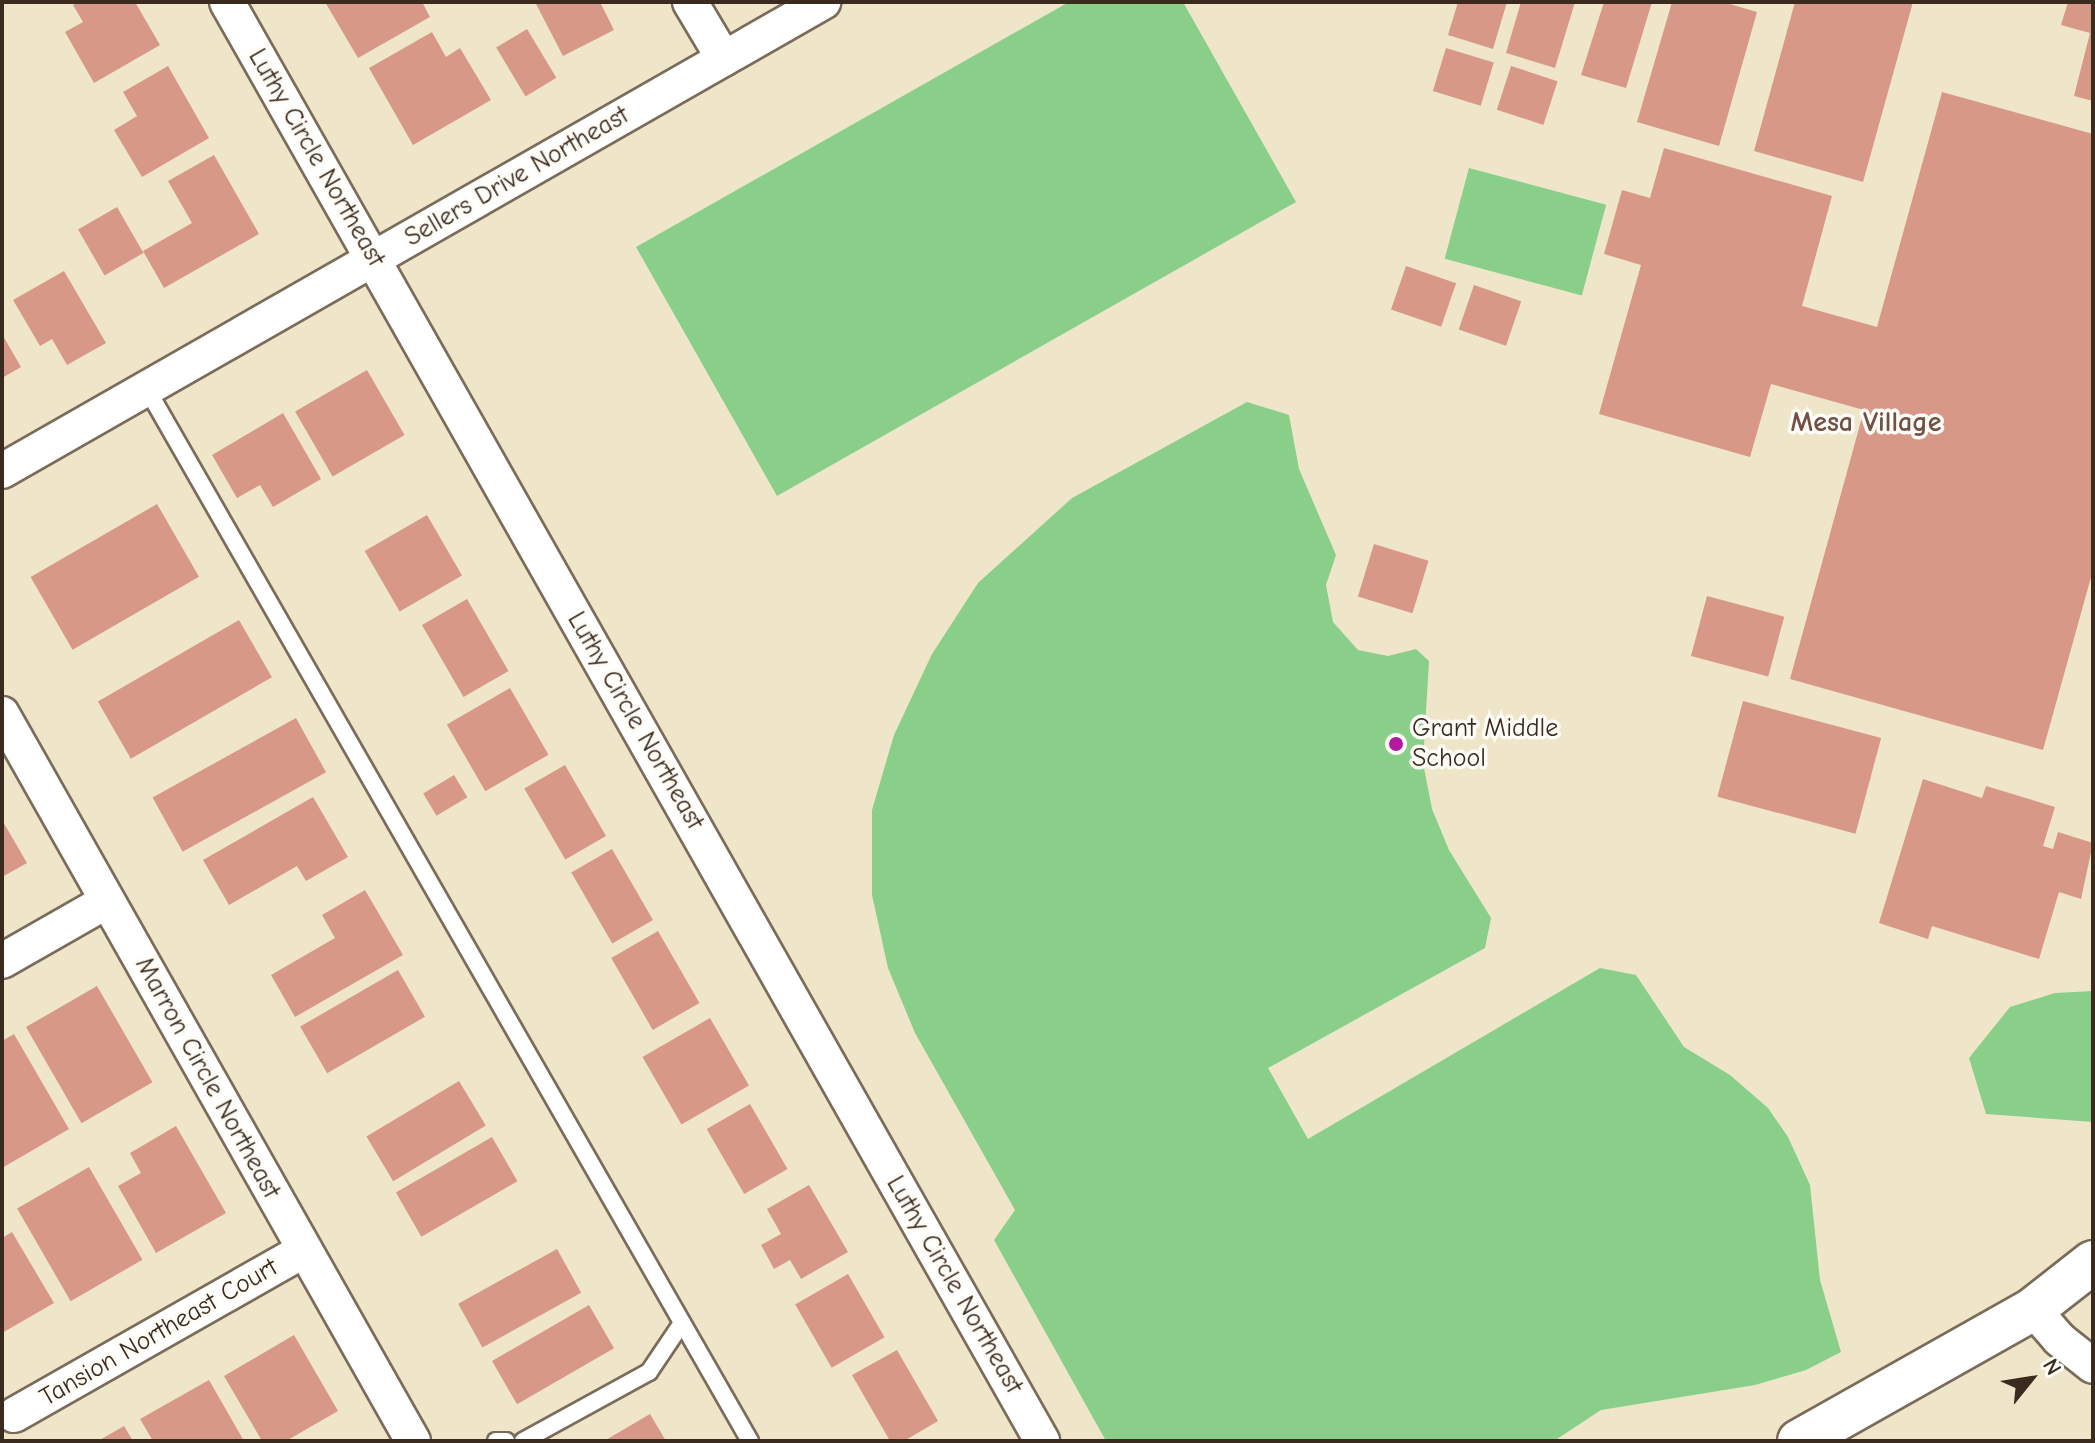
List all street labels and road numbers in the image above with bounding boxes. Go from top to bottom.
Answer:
street label: Luthy Circle Northeast [241,44,391,272]
street label: Sellers Drive Northeast [399,100,635,254]
street label: Luthy Circle Northeast [560,607,710,835]
street label: Marron Circle Northeast [128,952,286,1204]
street label: Luthy Circle Northeast [879,1171,1029,1399]
street label: Tansion Northeast Court [35,1252,283,1414]

